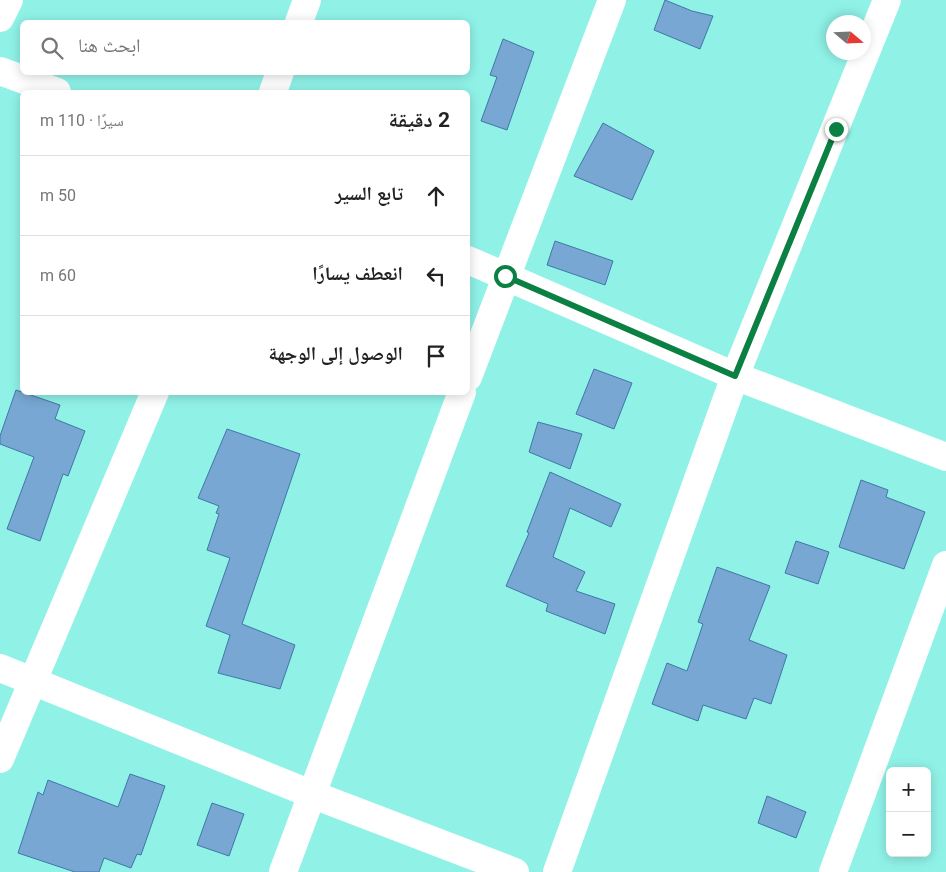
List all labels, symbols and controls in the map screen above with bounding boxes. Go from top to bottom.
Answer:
north arrow [826,15,871,60]
search box [20,20,470,75]
icon: search [38,34,66,62]
text: ابحث هنا [78,34,141,57]
text: 2 دقيقة [389,108,450,132]
text: سيرًا · 110 m [40,111,124,130]
route end [825,118,848,141]
text: تابع السير [335,182,403,205]
icon: ahead [422,182,450,210]
text: 50 m [40,186,76,205]
text: انعطف يسارًا [312,262,403,285]
icon: left [422,262,450,290]
route start [494,265,517,288]
text: 60 m [40,266,76,285]
text: الوصول إلى الوجهة [269,342,403,365]
icon: arrive [422,342,450,370]
map controls [886,767,931,857]
button: + [886,767,931,812]
button: − [886,812,931,857]

